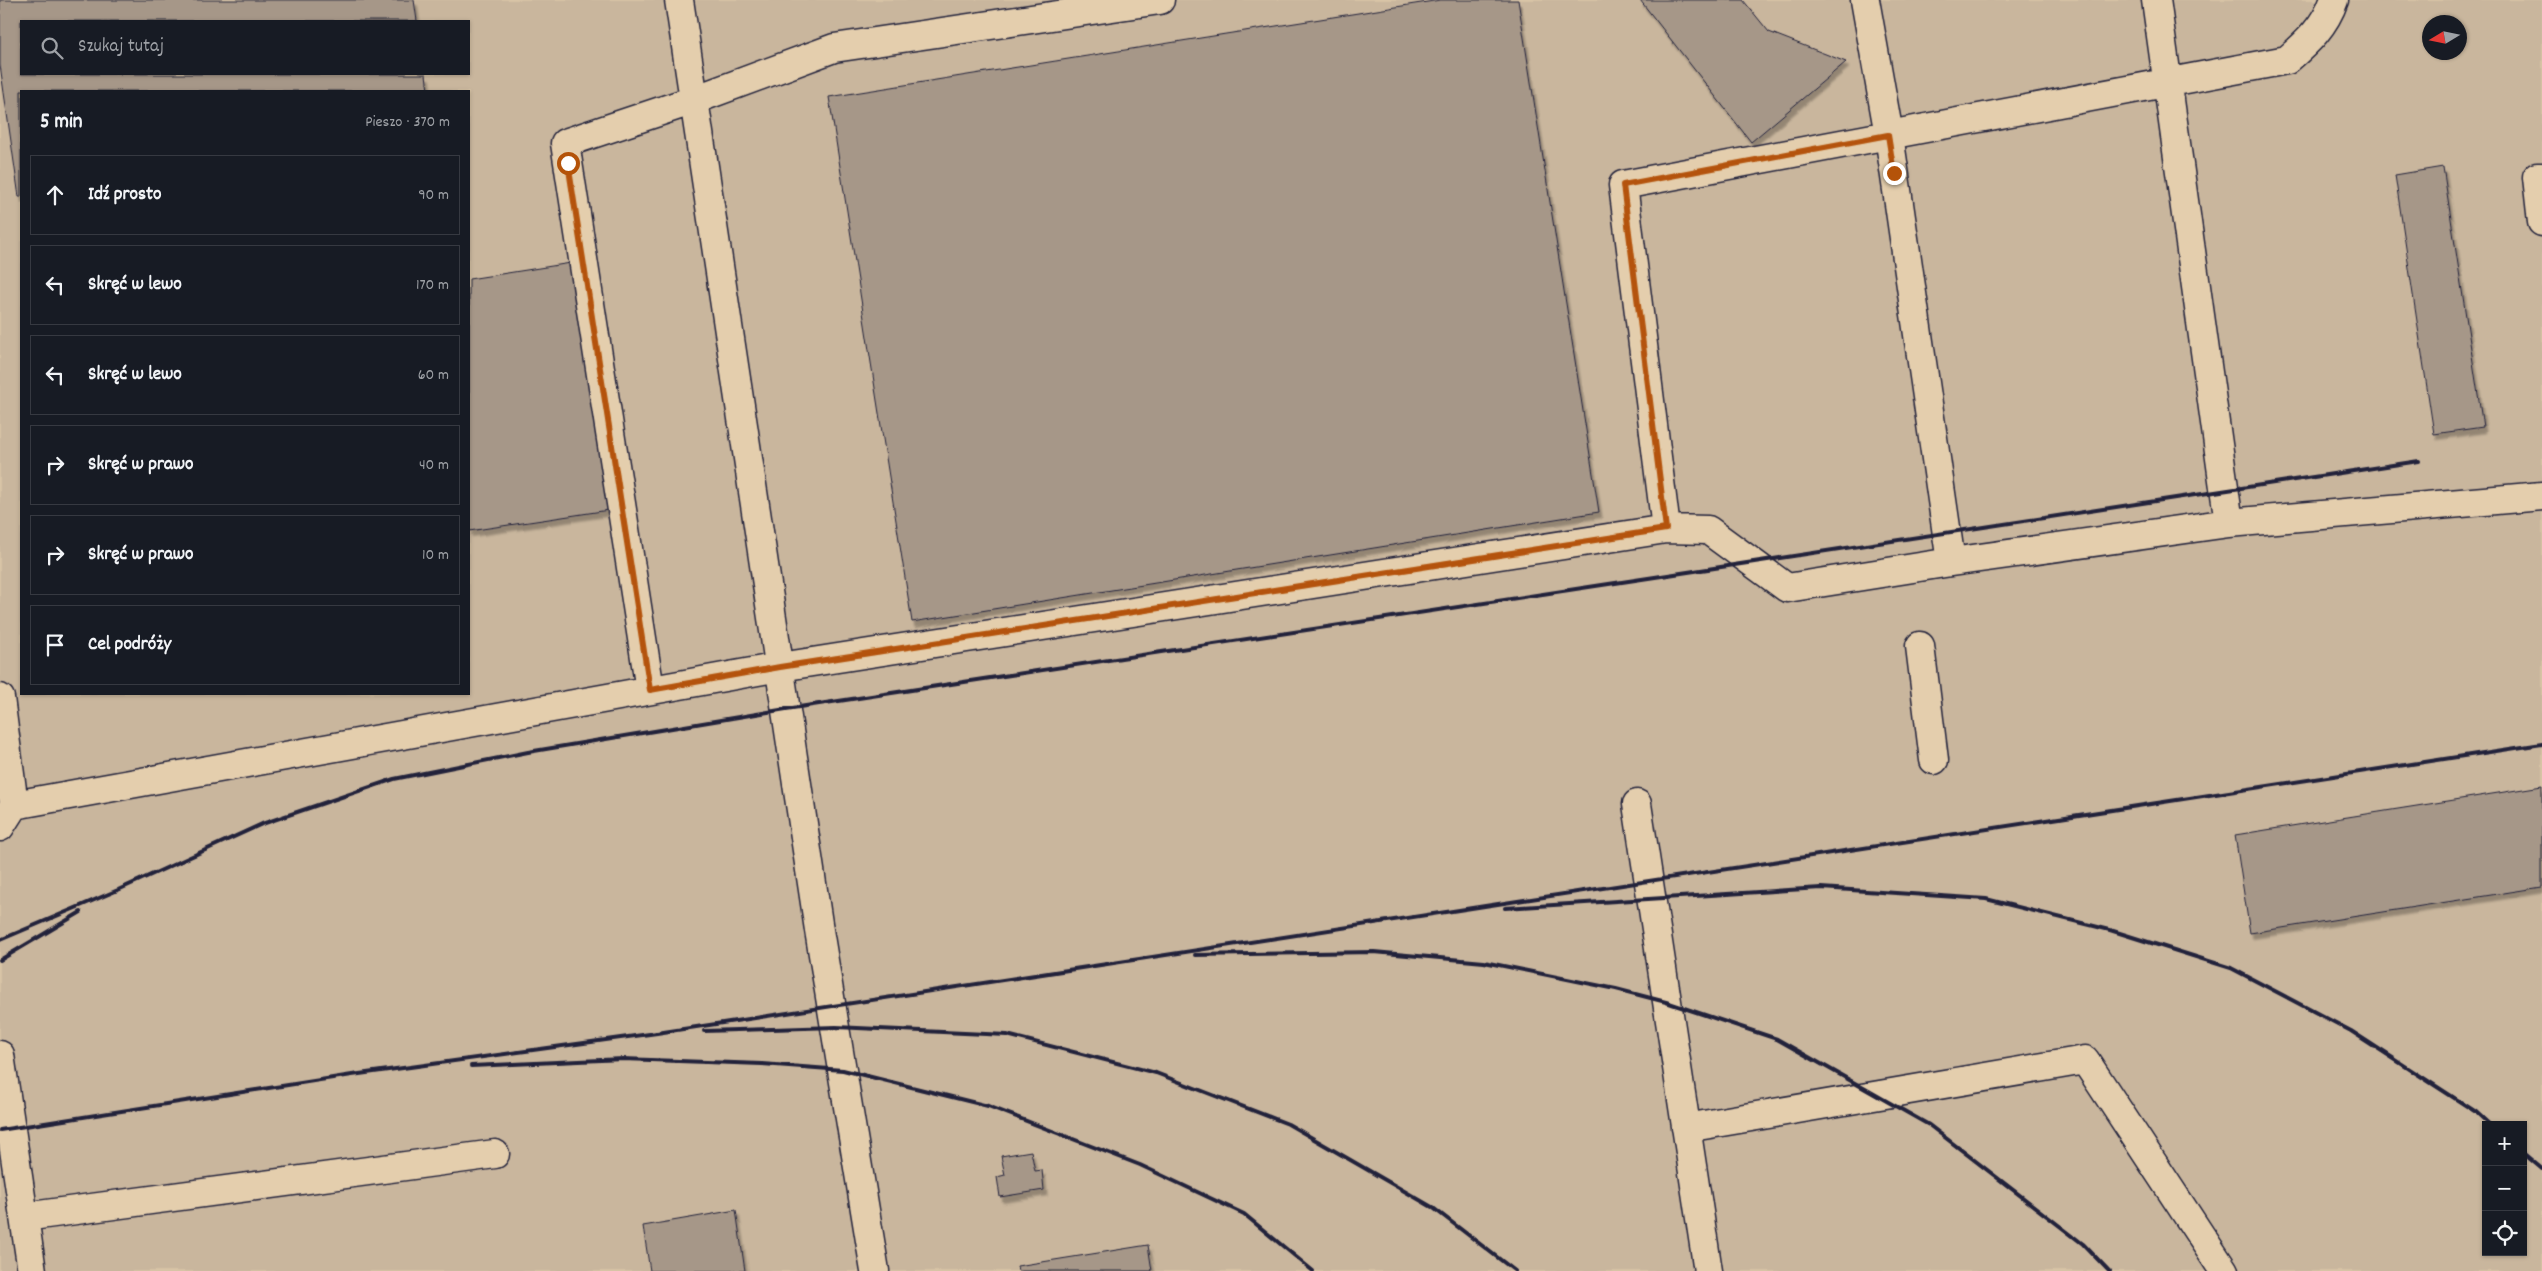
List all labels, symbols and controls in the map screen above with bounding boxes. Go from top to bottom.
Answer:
north arrow [2422,15,2467,60]
search box [20,20,470,75]
icon: search [38,34,66,62]
text: Szukaj tutaj [78,34,164,61]
text: 5 min [40,108,83,138]
text: Pieszo · 370 m [365,111,450,134]
route start [557,152,580,175]
route end [1883,162,1906,185]
icon: ahead [41,181,69,209]
text: Idź prosto [88,182,161,209]
text: 90 m [418,184,449,207]
icon: left [41,271,69,299]
text: Skręć w lewo [88,272,182,299]
text: 170 m [416,274,449,297]
icon: left [41,361,69,389]
text: Skręć w lewo [88,362,182,389]
text: 60 m [418,364,449,387]
icon: right [41,451,69,479]
text: Skręć w prawo [88,452,194,479]
text: 40 m [419,454,449,477]
icon: right [41,541,69,569]
text: Skręć w prawo [88,542,194,569]
text: 10 m [422,544,449,567]
icon: arrive [41,631,69,659]
text: Cel podróży [88,632,171,659]
map controls [2482,1121,2527,1256]
button: + [2482,1121,2527,1166]
button: − [2482,1166,2527,1211]
button: locate [2482,1211,2527,1256]

